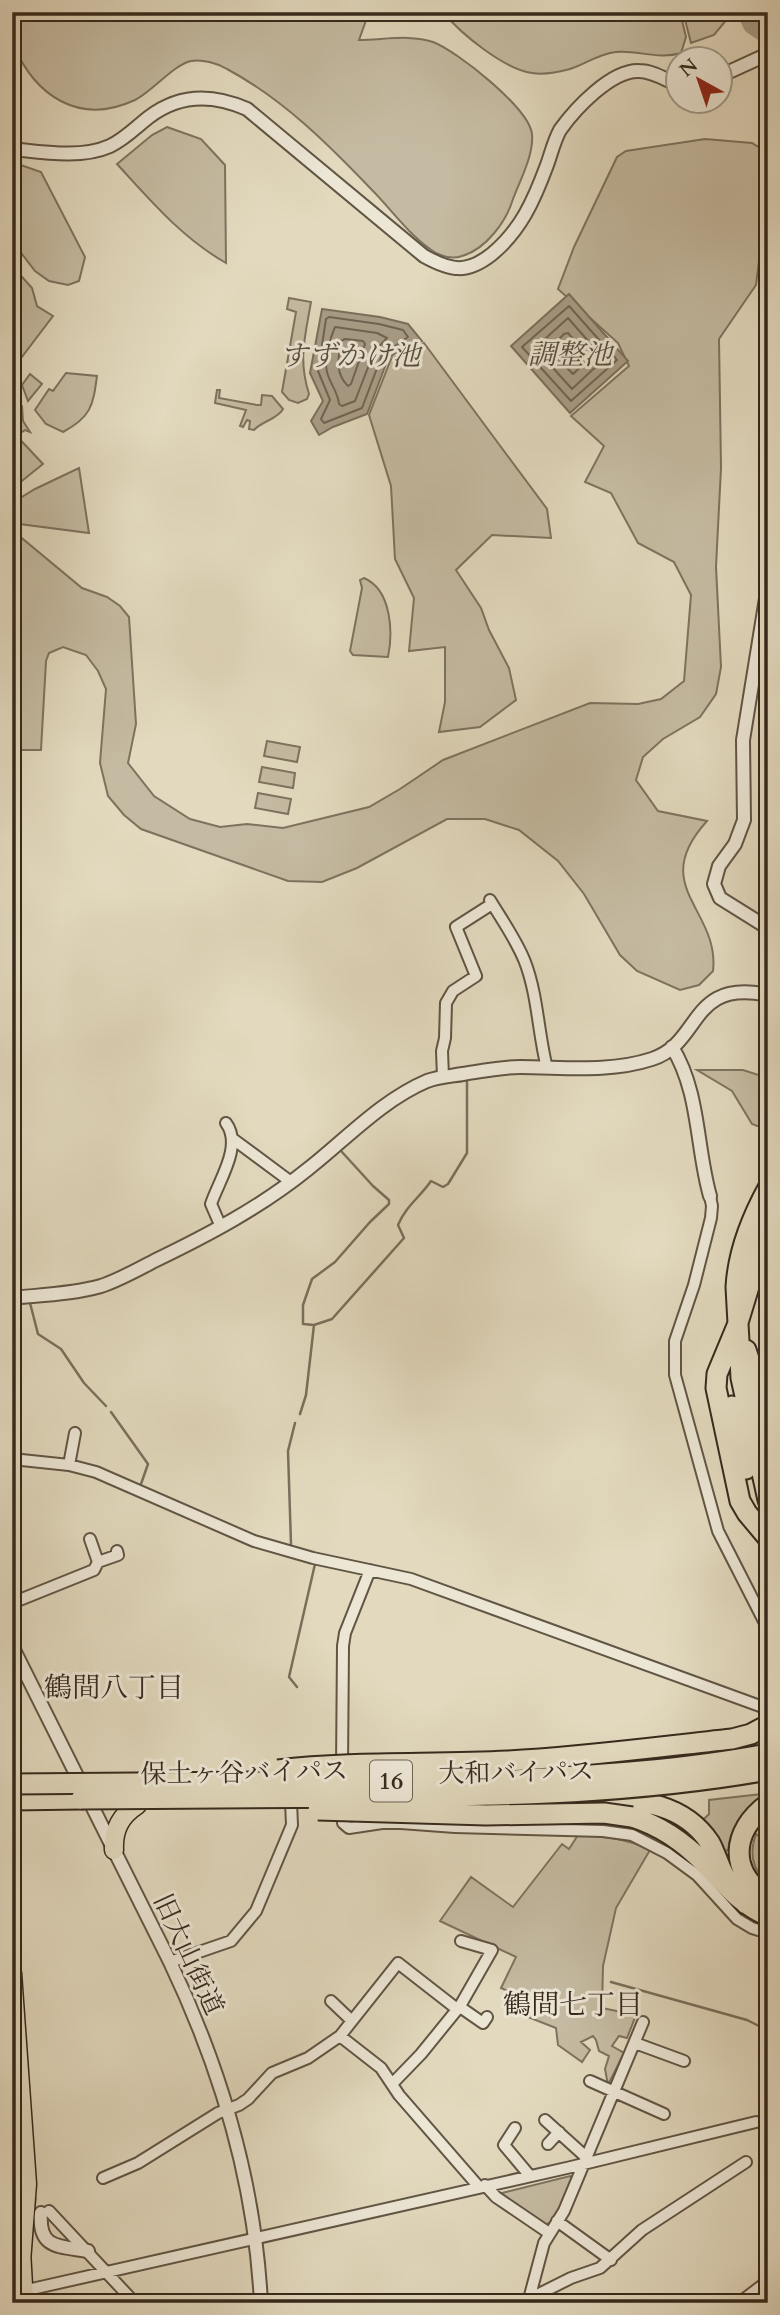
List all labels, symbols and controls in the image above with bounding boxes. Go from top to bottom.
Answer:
north arrow [664,46,734,116]
text: N [674,52,704,83]
water label: 調整池 [528,336,615,374]
water label: すずかけ池 [280,337,423,375]
district label: 鶴間八丁目 [44,1669,184,1707]
street label: 保土ヶ谷バイパス [140,1753,348,1792]
street label: 大和バイパス [438,1754,594,1791]
road number: 16 [370,1760,412,1801]
street label: 旧大山街道 [145,1888,232,2021]
district label: 鶴間七丁目 [503,1986,643,2024]

